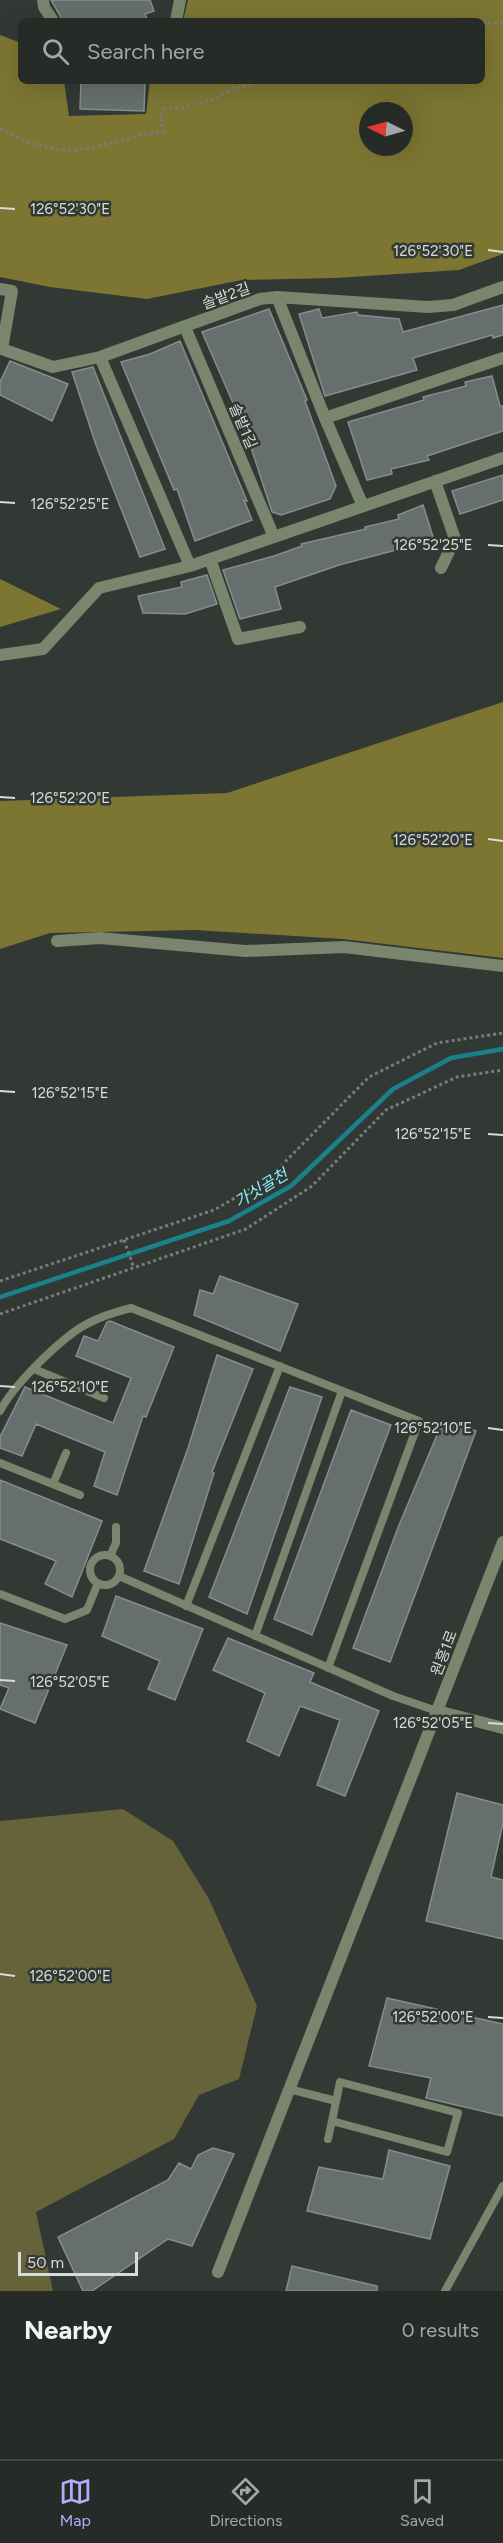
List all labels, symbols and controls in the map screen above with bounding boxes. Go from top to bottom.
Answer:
search box [18,18,485,84]
icon: search [39,35,72,68]
text: Search here [87,38,205,65]
north arrow [359,102,413,156]
text: 126°52'30"E [30,200,110,218]
text: 126°52'30"E [393,242,473,260]
street label: 솔밭2길 [200,279,252,313]
street label: 솔밭1길 [225,401,261,451]
text: 126°52'25"E [30,495,110,513]
text: 126°52'25"E [393,536,473,554]
text: 126°52'20"E [30,789,110,807]
text: 126°52'20"E [393,831,473,849]
text: 126°52'15"E [31,1084,109,1102]
text: 126°52'15"E [394,1125,472,1143]
water label: 가싯골천 [231,1164,293,1211]
text: 126°52'10"E [31,1378,109,1396]
text: 126°52'10"E [394,1419,472,1437]
street label: 원흥1로 [427,1628,461,1678]
text: 126°52'05"E [30,1673,110,1691]
text: 126°52'05"E [393,1714,473,1732]
text: 126°52'00"E [29,1967,111,1985]
text: 126°52'00"E [392,2008,474,2026]
scale bar [18,2249,138,2276]
text: 50 m [27,2253,64,2272]
text: Nearby [24,2314,112,2346]
text: 0 results [402,2318,479,2342]
tab: Map [59,2475,92,2530]
tab: Directions [209,2475,282,2530]
tab: Saved [400,2475,444,2530]

